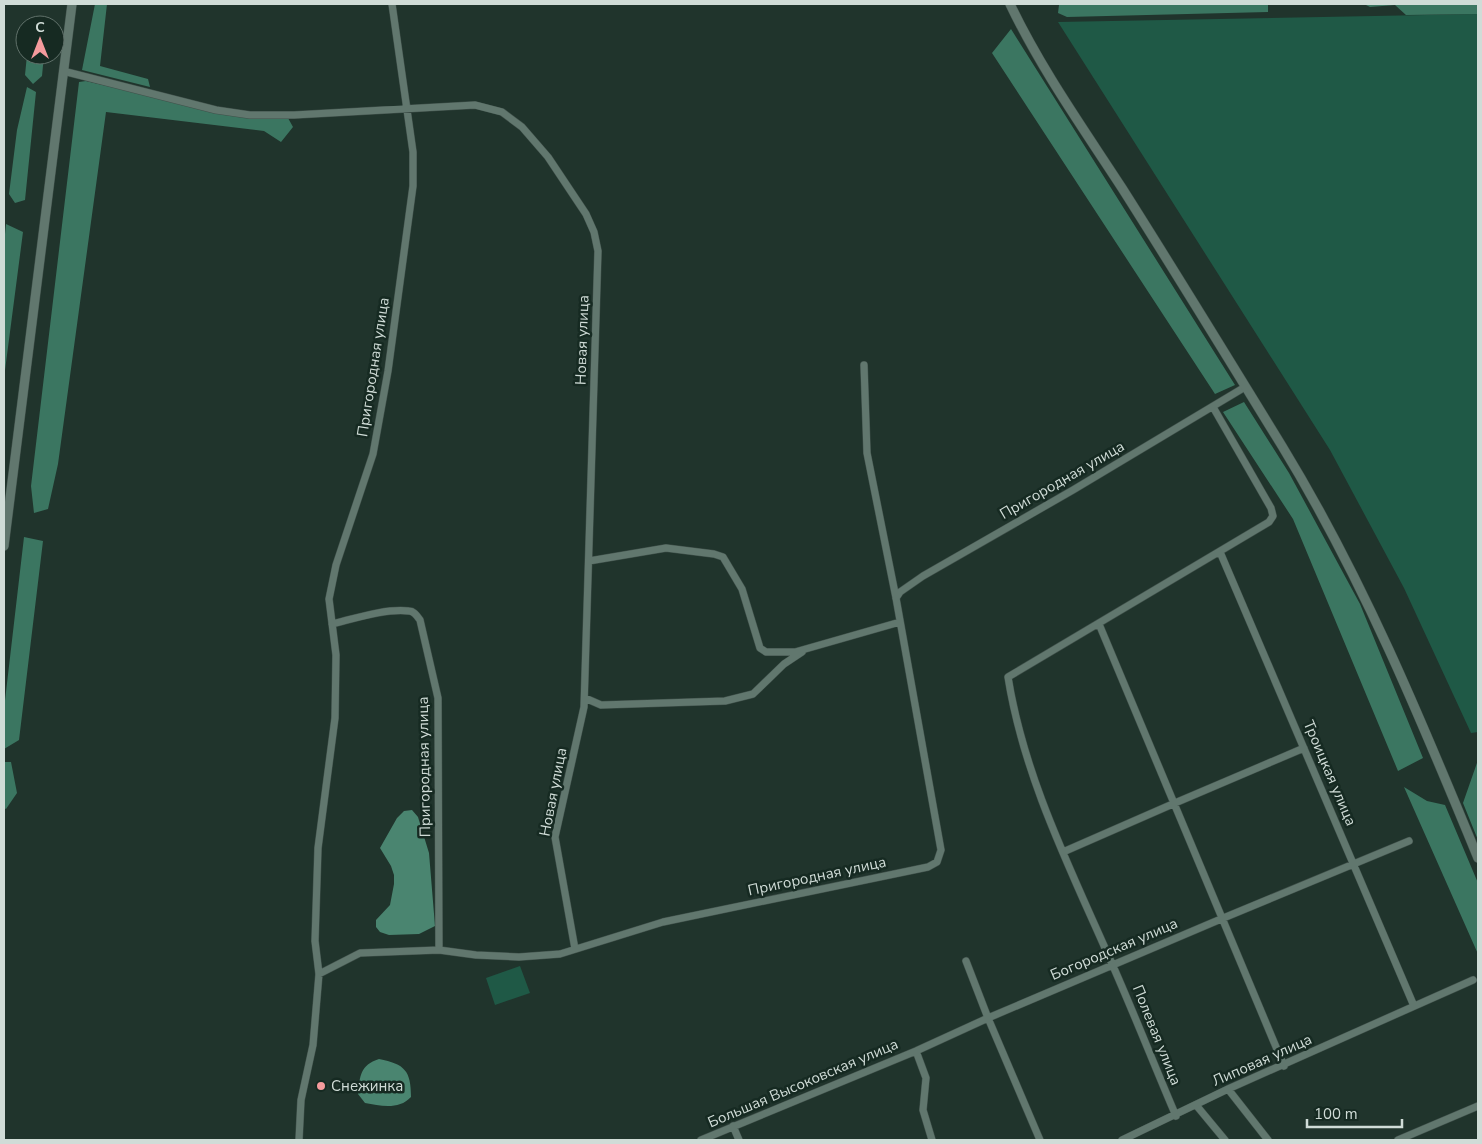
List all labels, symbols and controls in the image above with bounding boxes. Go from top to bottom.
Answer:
north arrow [15,15,65,65]
text: С [35,18,45,37]
street label: Новая улица [570,295,594,385]
street label: Пригородная улица [352,296,394,438]
street label: Пригородная улица [996,436,1128,524]
street label: Пригородная улица [413,696,435,838]
street label: Троицкая улица [1299,717,1361,829]
street label: Новая улица [535,746,571,838]
street label: Пригородная улица [746,852,888,900]
street label: Богородская улица [1047,913,1181,985]
street label: Полевая улица [1128,982,1186,1088]
street label: Липовая улица [1209,1029,1315,1091]
street label: Большая Высоковская улица [705,1034,901,1132]
place label: Снежинка [331,1076,403,1096]
marker: Снежинка [315,1080,327,1092]
scale bar [1307,1096,1402,1128]
text: 100 m [1314,1104,1358,1124]

